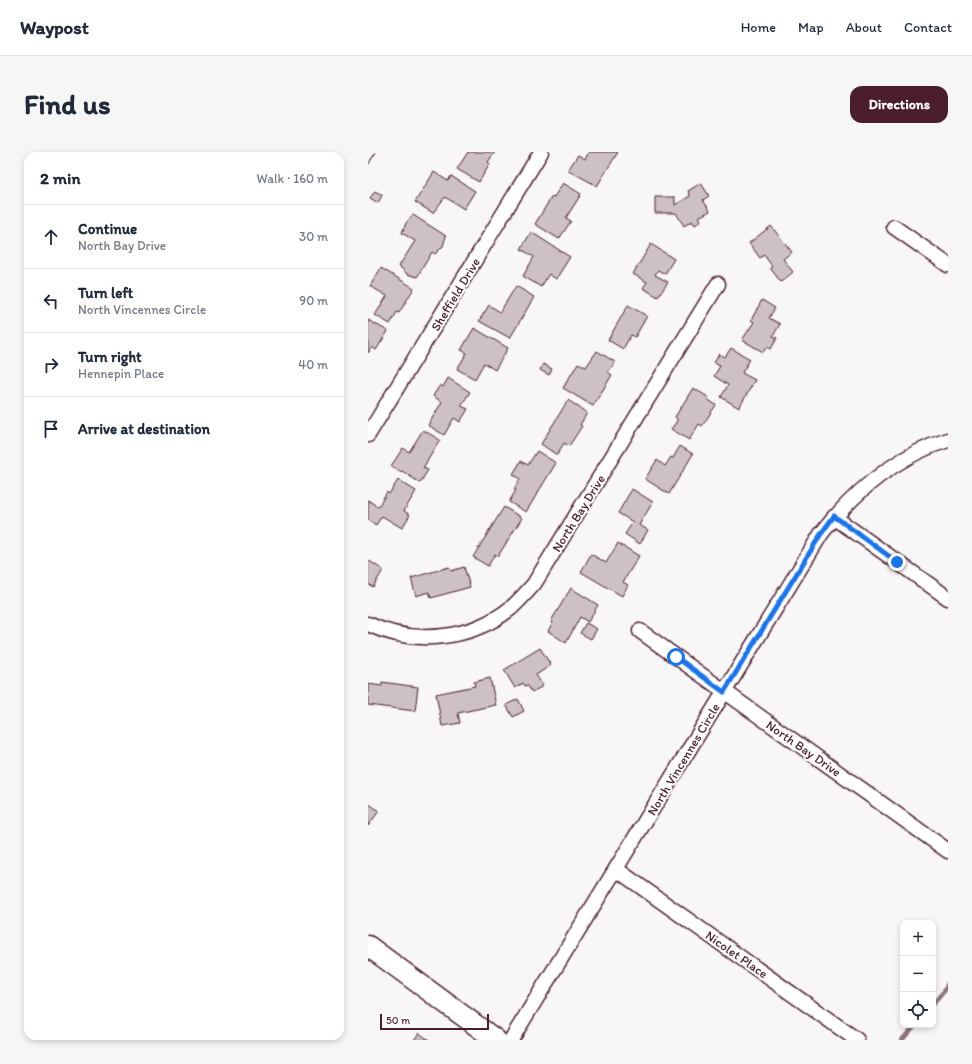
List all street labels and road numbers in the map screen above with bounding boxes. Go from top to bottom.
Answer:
street label: Sheffield Drive [428,255,483,333]
street label: North Bay Drive [549,472,608,555]
street label: North Vincennes Circle [644,700,723,818]
street label: North Bay Drive [763,717,844,780]
street label: Nicolet Place [703,927,771,981]

